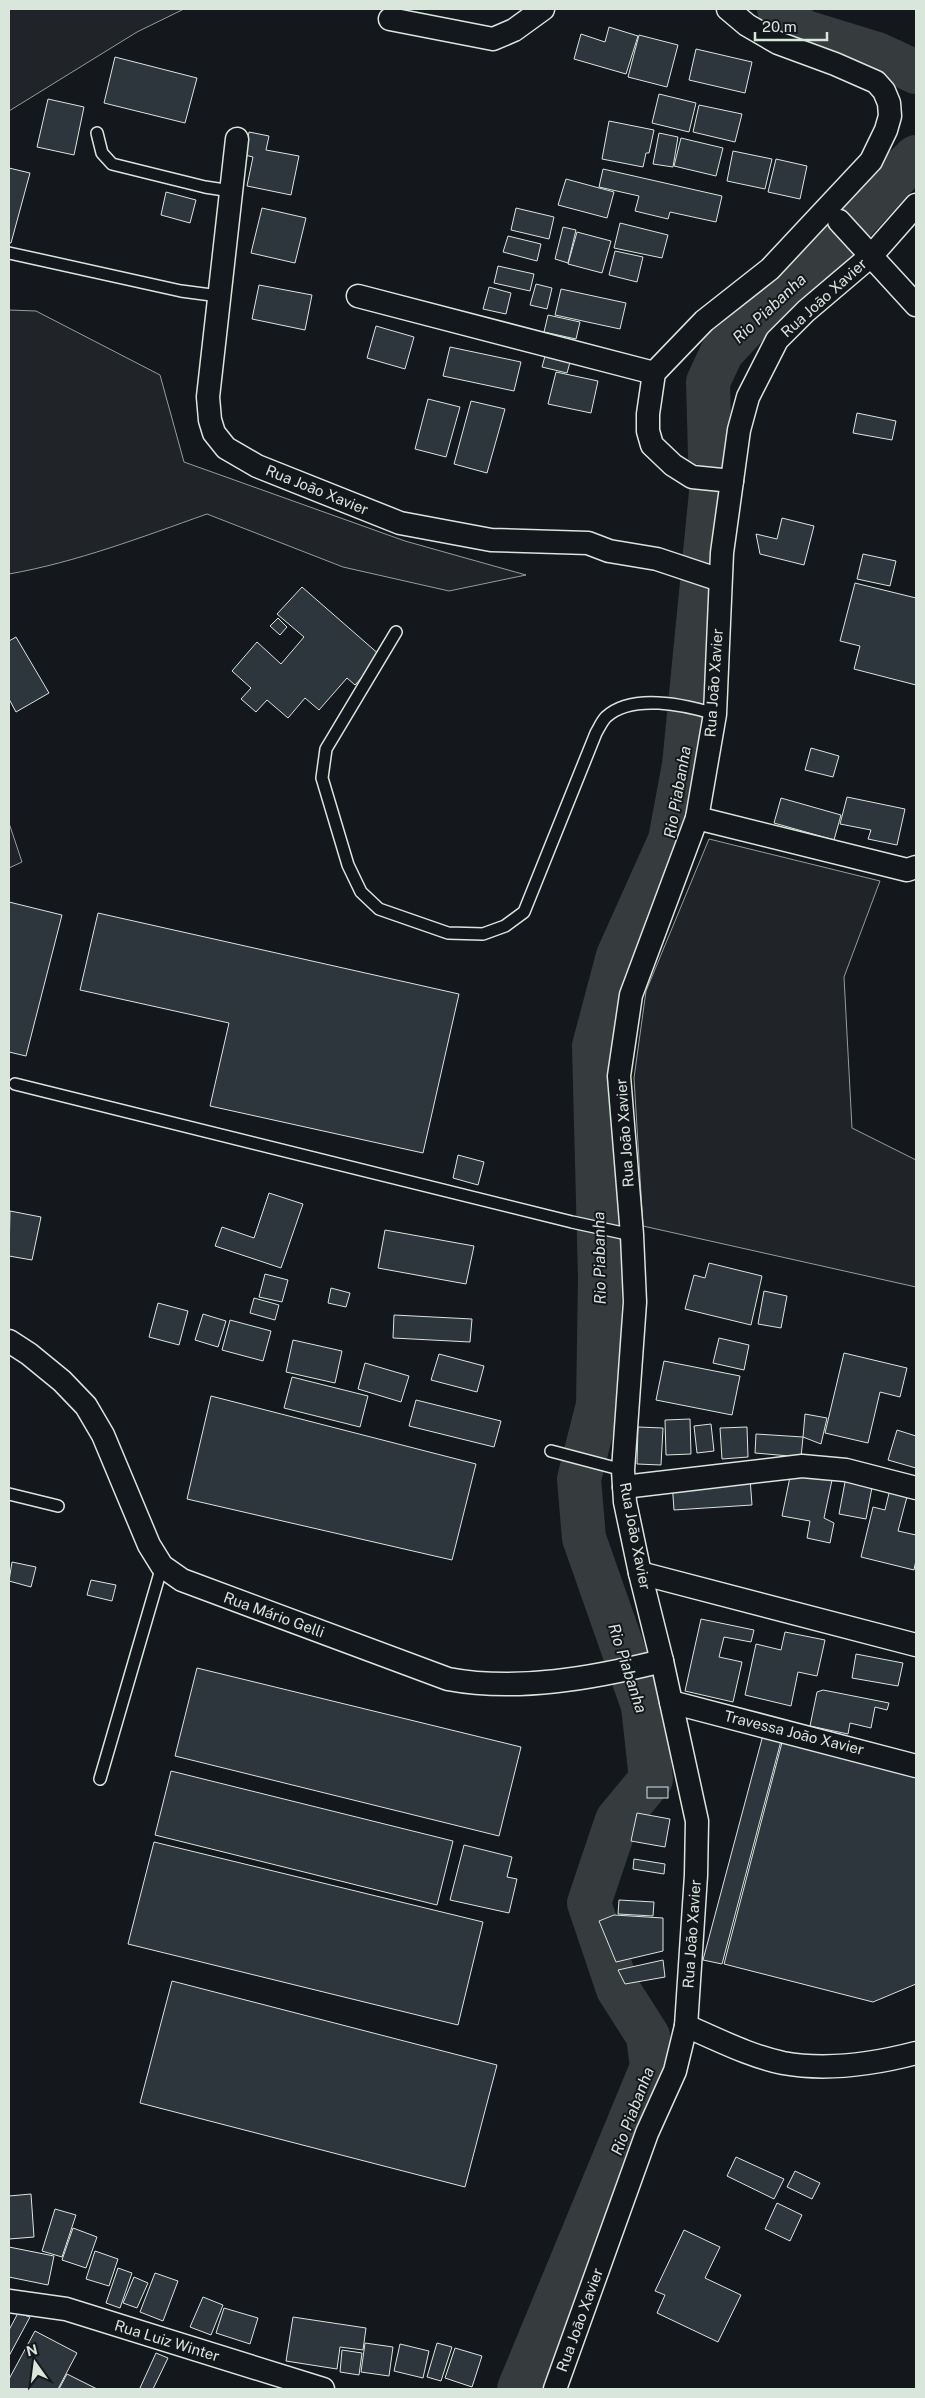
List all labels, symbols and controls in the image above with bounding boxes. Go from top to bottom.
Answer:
scale bar [755,10,828,42]
text: 20 m [762,18,797,35]
street label: Rua João Xavier [777,255,870,340]
water label: Rio Piabanha [729,270,810,347]
street label: Rua João Xavier [263,461,371,518]
street label: Rua João Xavier [701,628,726,738]
water label: Rio Piabanha [660,745,695,840]
street label: Rua João Xavier [612,1078,637,1188]
water label: Rio Piabanha [589,1211,610,1305]
street label: Rua João Xavier [617,1481,654,1591]
street label: Rua Mário Gelli [222,1588,327,1641]
water label: Rio Piabanha [604,1621,651,1715]
street label: Travessa João Xavier [722,1707,866,1758]
street label: Rua João Xavier [679,1879,704,1989]
water label: Rio Piabanha [607,2064,658,2158]
street label: Rua João Xavier [553,2266,606,2374]
street label: Rua Luiz Winter [113,2316,222,2365]
north arrow [10,2338,60,2388]
text: N [25,2341,39,2359]

